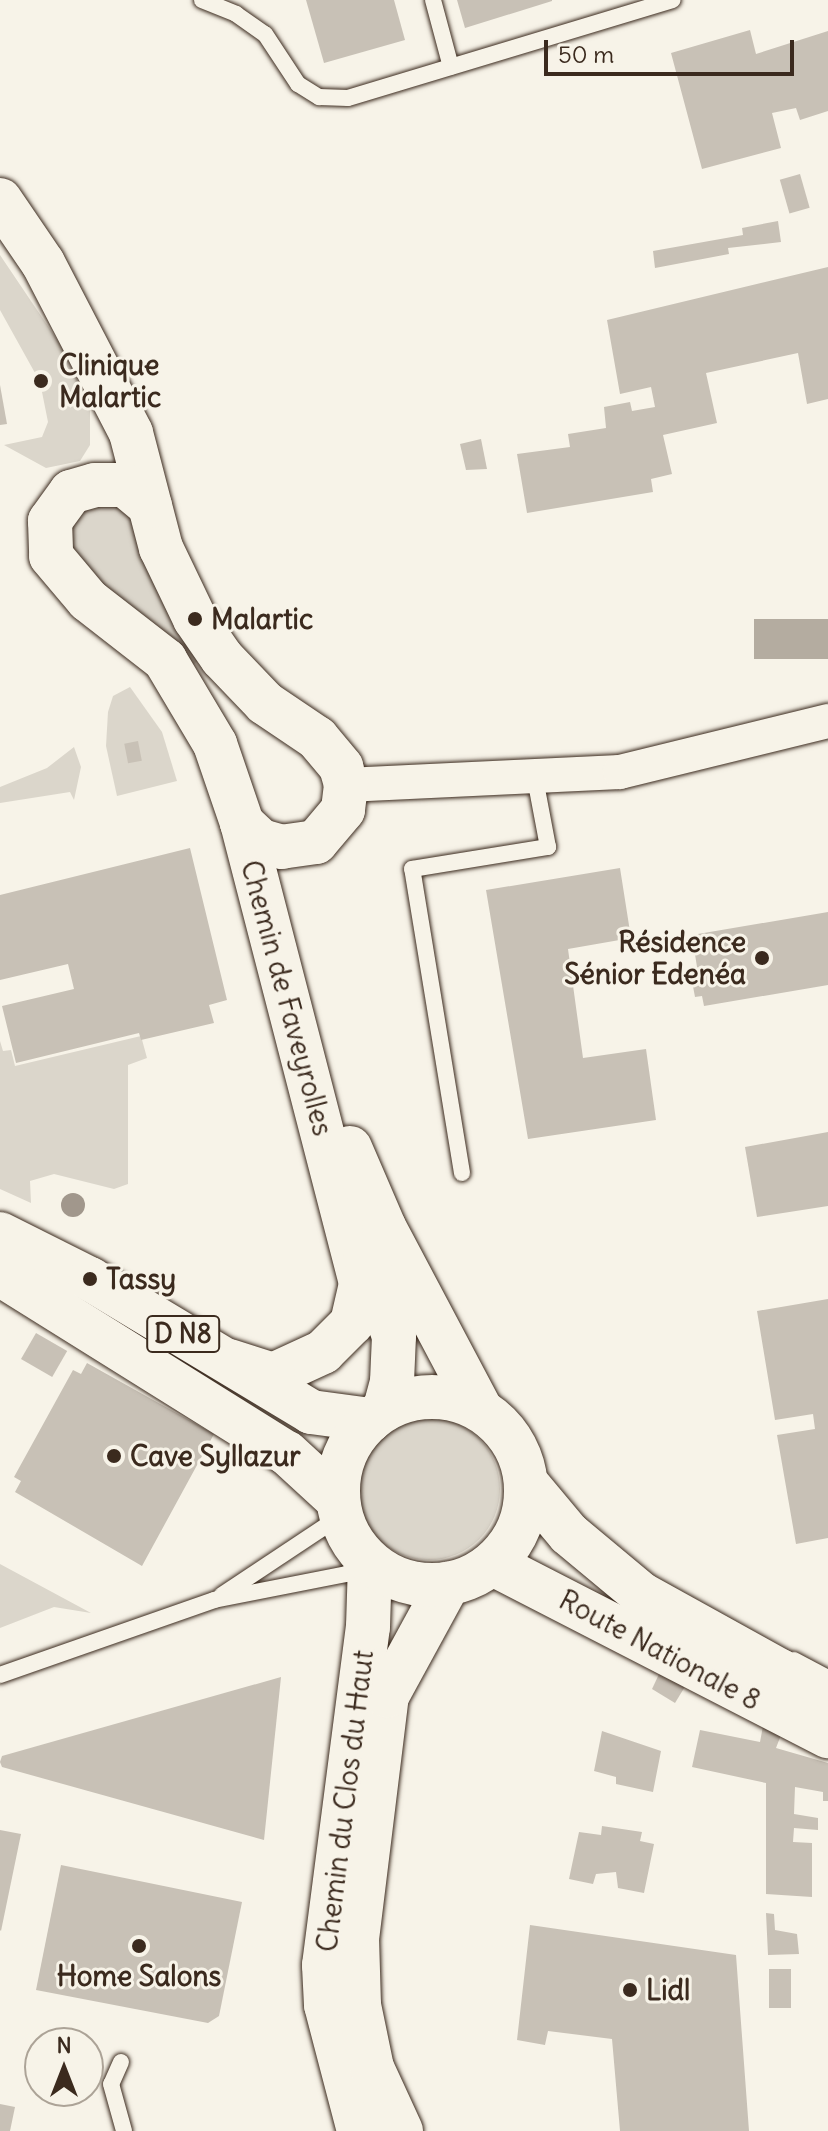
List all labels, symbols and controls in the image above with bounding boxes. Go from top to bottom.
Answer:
scale bar [548,24,798,74]
text: 50 m [558,39,614,69]
place label: Clinique Malartic [59,348,161,414]
marker: Clinique Malartic [30,370,52,392]
place label: Malartic [211,602,313,636]
marker: Malartic [186,610,204,628]
street label: Chemin de Faveyrolles [234,857,340,1139]
place label: Résidence Sénior Edenéa [564,925,746,991]
marker: Résidence Sénior Edenéa [753,949,771,967]
place label: Tassy [106,1262,176,1296]
marker: Tassy [81,1270,99,1288]
road number: D N8 [145,1312,221,1356]
place label: Cave Syllazur [130,1439,301,1473]
marker: Cave Syllazur [105,1447,123,1465]
street label: Route Nationale 8 [553,1583,767,1717]
street label: Chemin du Clos du Haut [310,1648,380,1954]
marker: Home Salons [130,1937,148,1955]
place label: Home Salons [57,1959,221,1993]
place label: Lidl [646,1973,690,2007]
marker: Lidl [621,1981,639,1999]
north arrow [24,2027,104,2107]
text: N [56,2031,72,2059]

